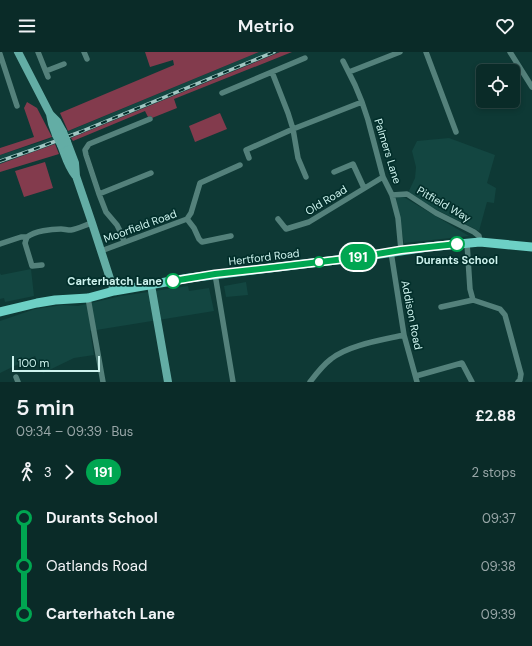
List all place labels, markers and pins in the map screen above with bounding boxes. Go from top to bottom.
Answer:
marker: Durants School [449,236,465,252]
place label: Durants School [416,253,498,267]
unlabelled marker [313,256,325,268]
marker: Carterhatch Lane [165,273,181,289]
place label: Carterhatch Lane [67,274,162,288]

